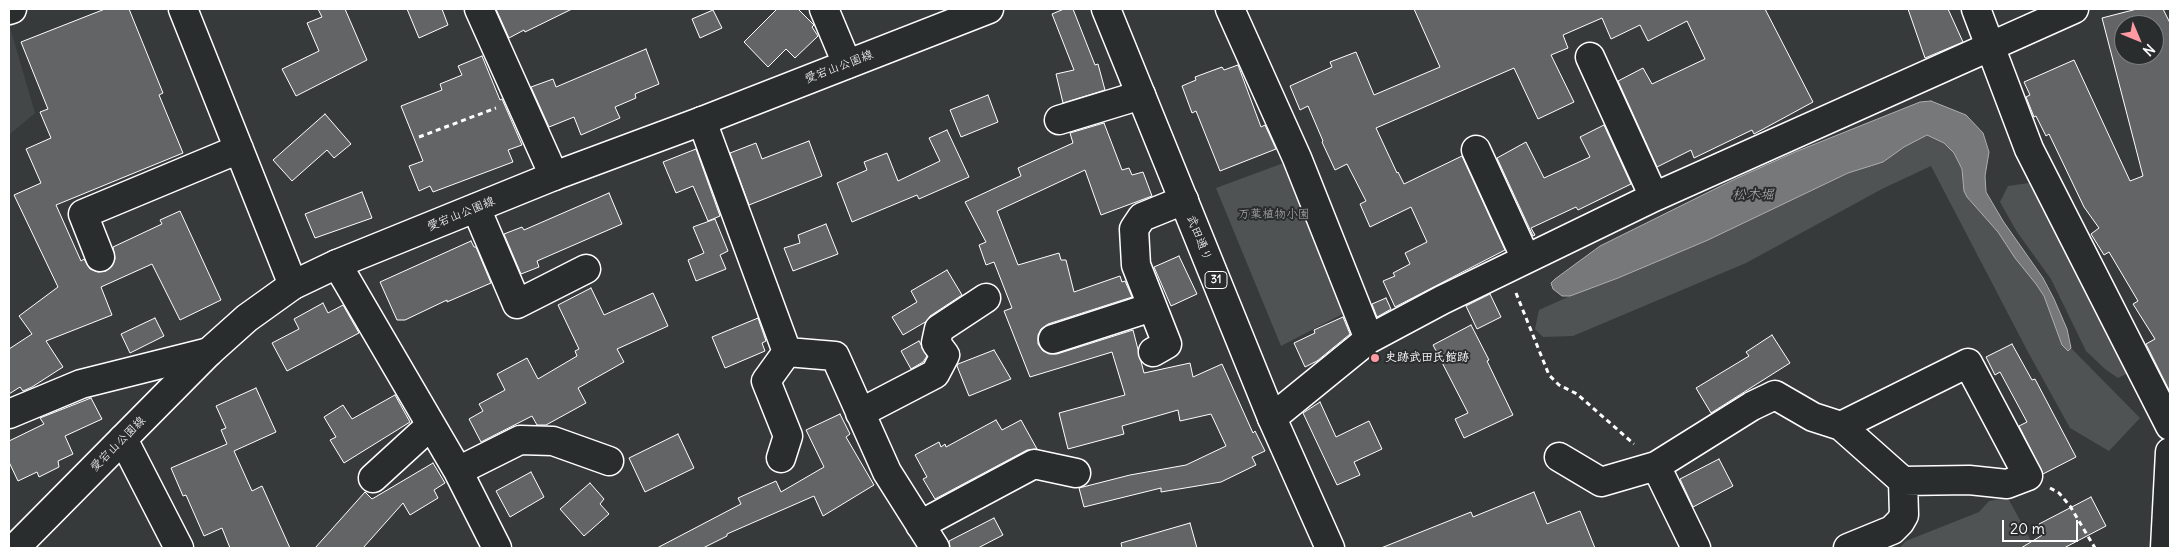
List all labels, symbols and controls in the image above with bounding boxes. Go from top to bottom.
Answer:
north arrow [2114,15,2164,65]
text: N [2139,40,2159,60]
street label: 愛宕山公園線 [803,47,875,87]
water label: 松木堀 [1732,187,1774,203]
street label: 愛宕山公園線 [425,194,497,234]
park label: 万葉植物小園 [1238,208,1310,222]
street label: 武田通り [1183,213,1215,263]
road number: 31 [1205,272,1227,288]
place label: 史跡武田氏館跡 [1385,351,1469,365]
marker: 史跡武田氏館跡 [1369,352,1381,364]
street label: 愛宕山公園線 [87,413,149,475]
scale bar [2004,510,2080,542]
text: 20 m [2010,519,2045,538]

